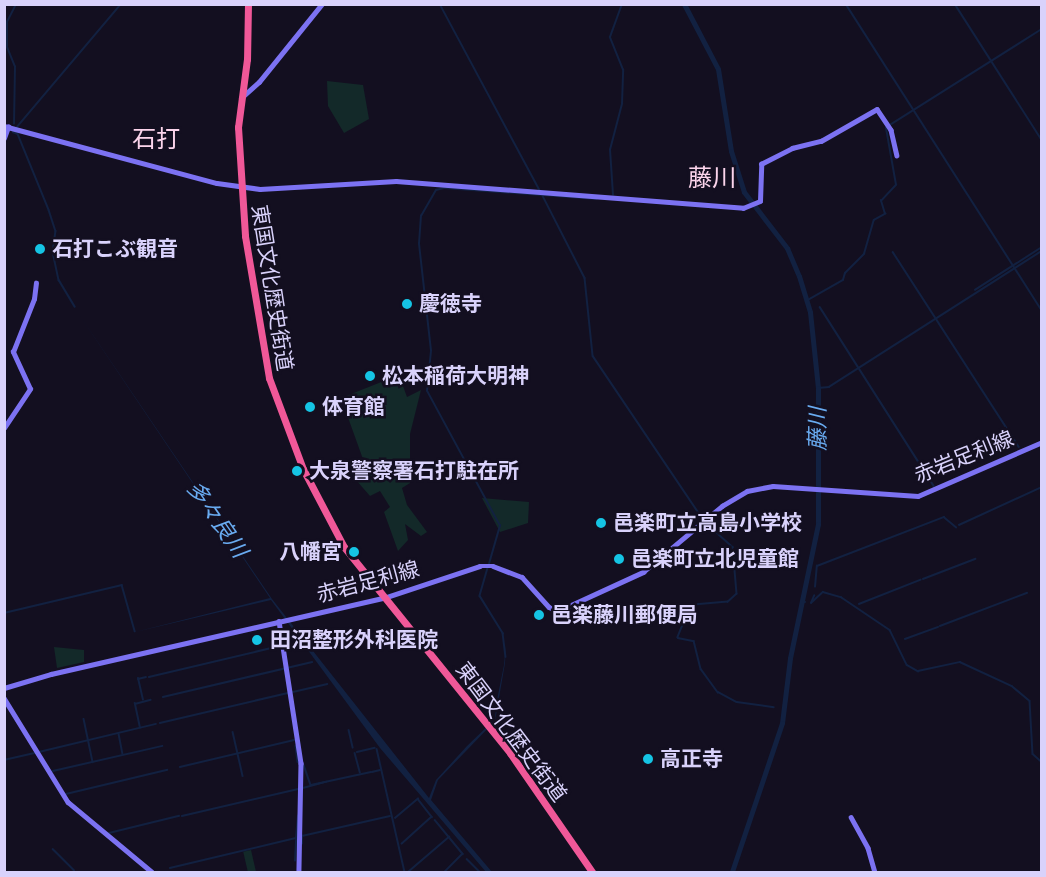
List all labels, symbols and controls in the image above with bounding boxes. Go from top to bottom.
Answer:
district label: 石打 [132,126,180,154]
district label: 藤川 [688,165,736,193]
street label: 東国文化歴史街道 [246,203,298,373]
place label: 石打こぶ観音 [52,236,178,262]
marker: 石打こぶ観音 [33,242,47,256]
place label: 慶徳寺 [419,291,482,317]
marker: 慶徳寺 [400,297,414,311]
place label: 松本稲荷大明神 [382,363,529,389]
marker: 松本稲荷大明神 [363,369,377,383]
place label: 体育館 [322,394,385,420]
marker: 体育館 [303,400,317,414]
water label: 藤川 [805,407,831,451]
street label: 赤岩足利線 [911,426,1017,488]
place label: 大泉警察署石打駐在所 [309,458,519,484]
marker: 大泉警察署石打駐在所 [290,464,304,478]
water label: 多々良川 [181,475,253,563]
place label: 邑楽町立高島小学校 [613,510,802,536]
marker: 邑楽町立高島小学校 [594,516,608,530]
place label: 八幡宮 [279,539,342,565]
marker: 八幡宮 [347,545,361,559]
place label: 邑楽町立北児童館 [631,546,799,572]
marker: 邑楽町立北児童館 [612,552,626,566]
street label: 赤岩足利線 [314,556,422,608]
place label: 邑楽藤川郵便局 [551,602,698,628]
marker: 邑楽藤川郵便局 [532,608,546,622]
place label: 田沼整形外科医院 [270,627,438,653]
marker: 田沼整形外科医院 [248,631,266,649]
street label: 東国文化歴史街道 [450,657,572,807]
place label: 高正寺 [660,746,723,772]
marker: 高正寺 [641,752,655,766]

